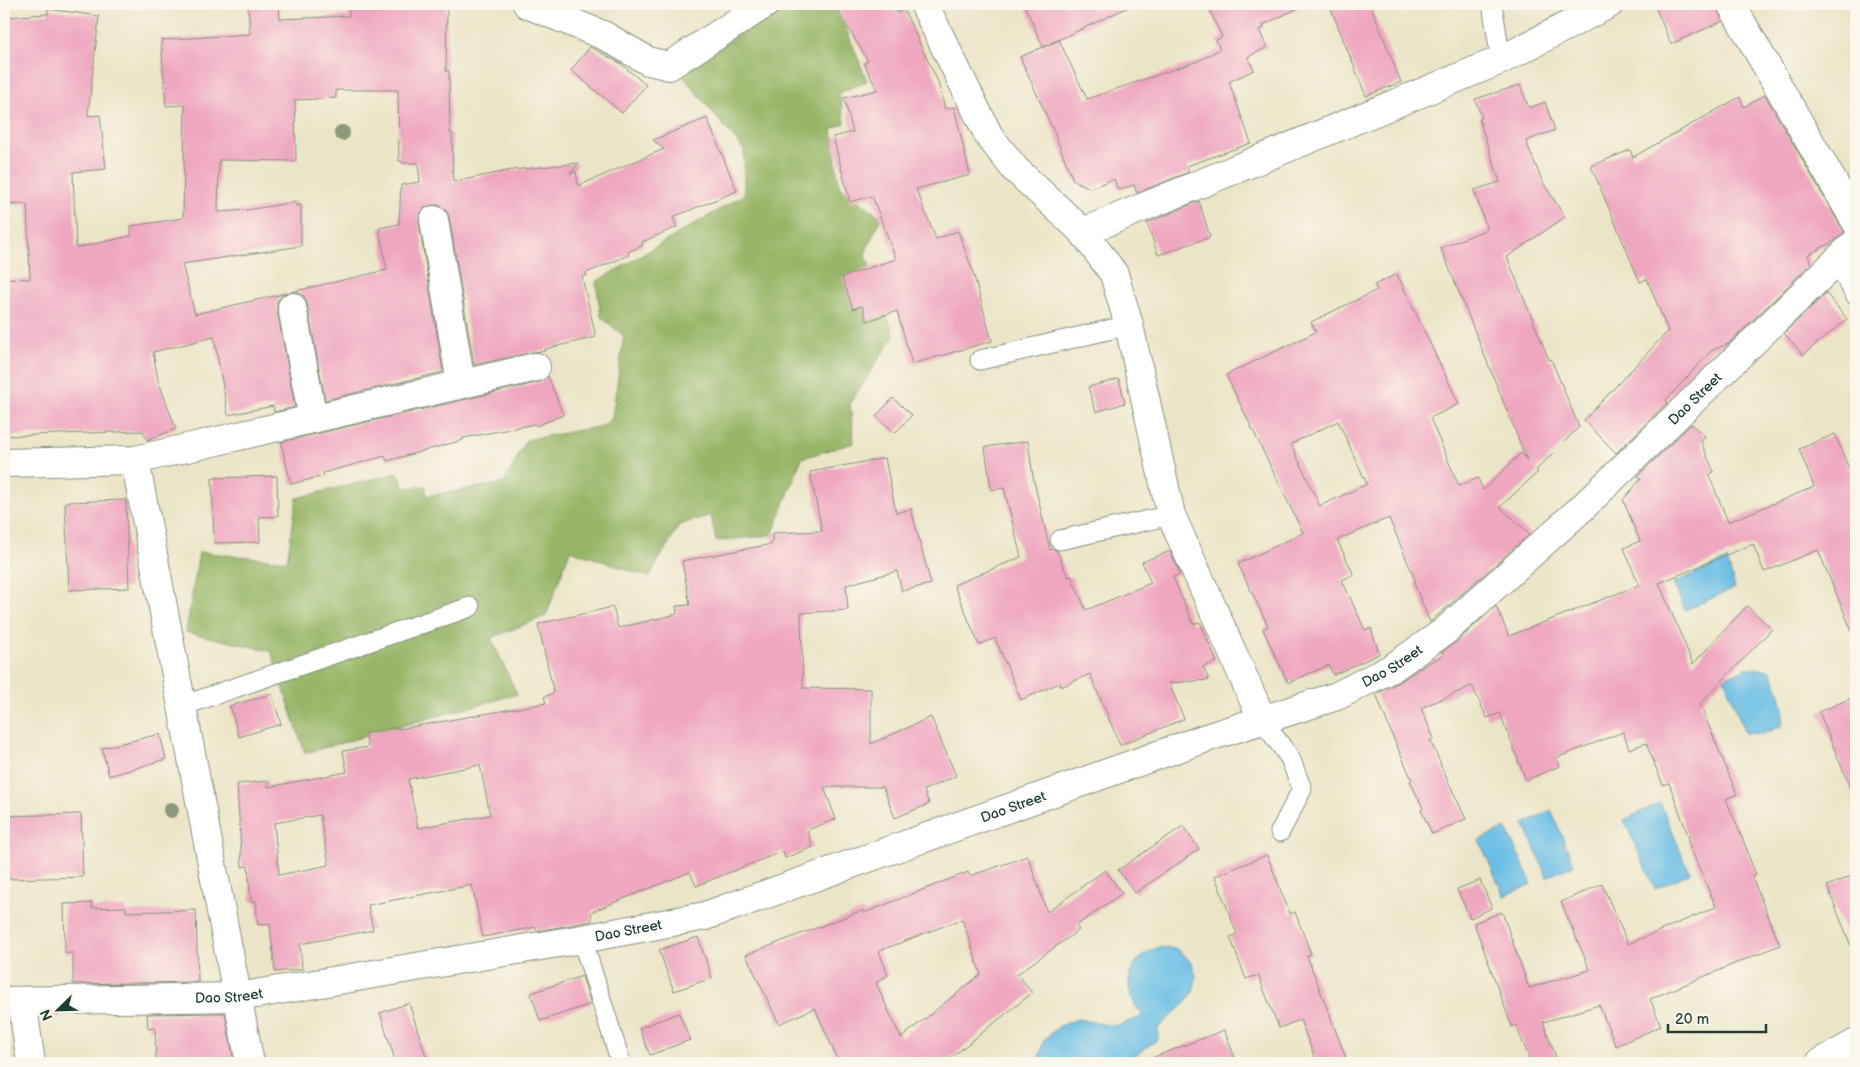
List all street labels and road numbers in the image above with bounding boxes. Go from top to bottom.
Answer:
street label: Dao Street [1665,368,1726,428]
street label: Dao Street [1359,641,1426,691]
street label: Dao Street [978,787,1049,826]
street label: Dao Street [593,916,664,945]
street label: Dao Street [195,984,265,1006]

